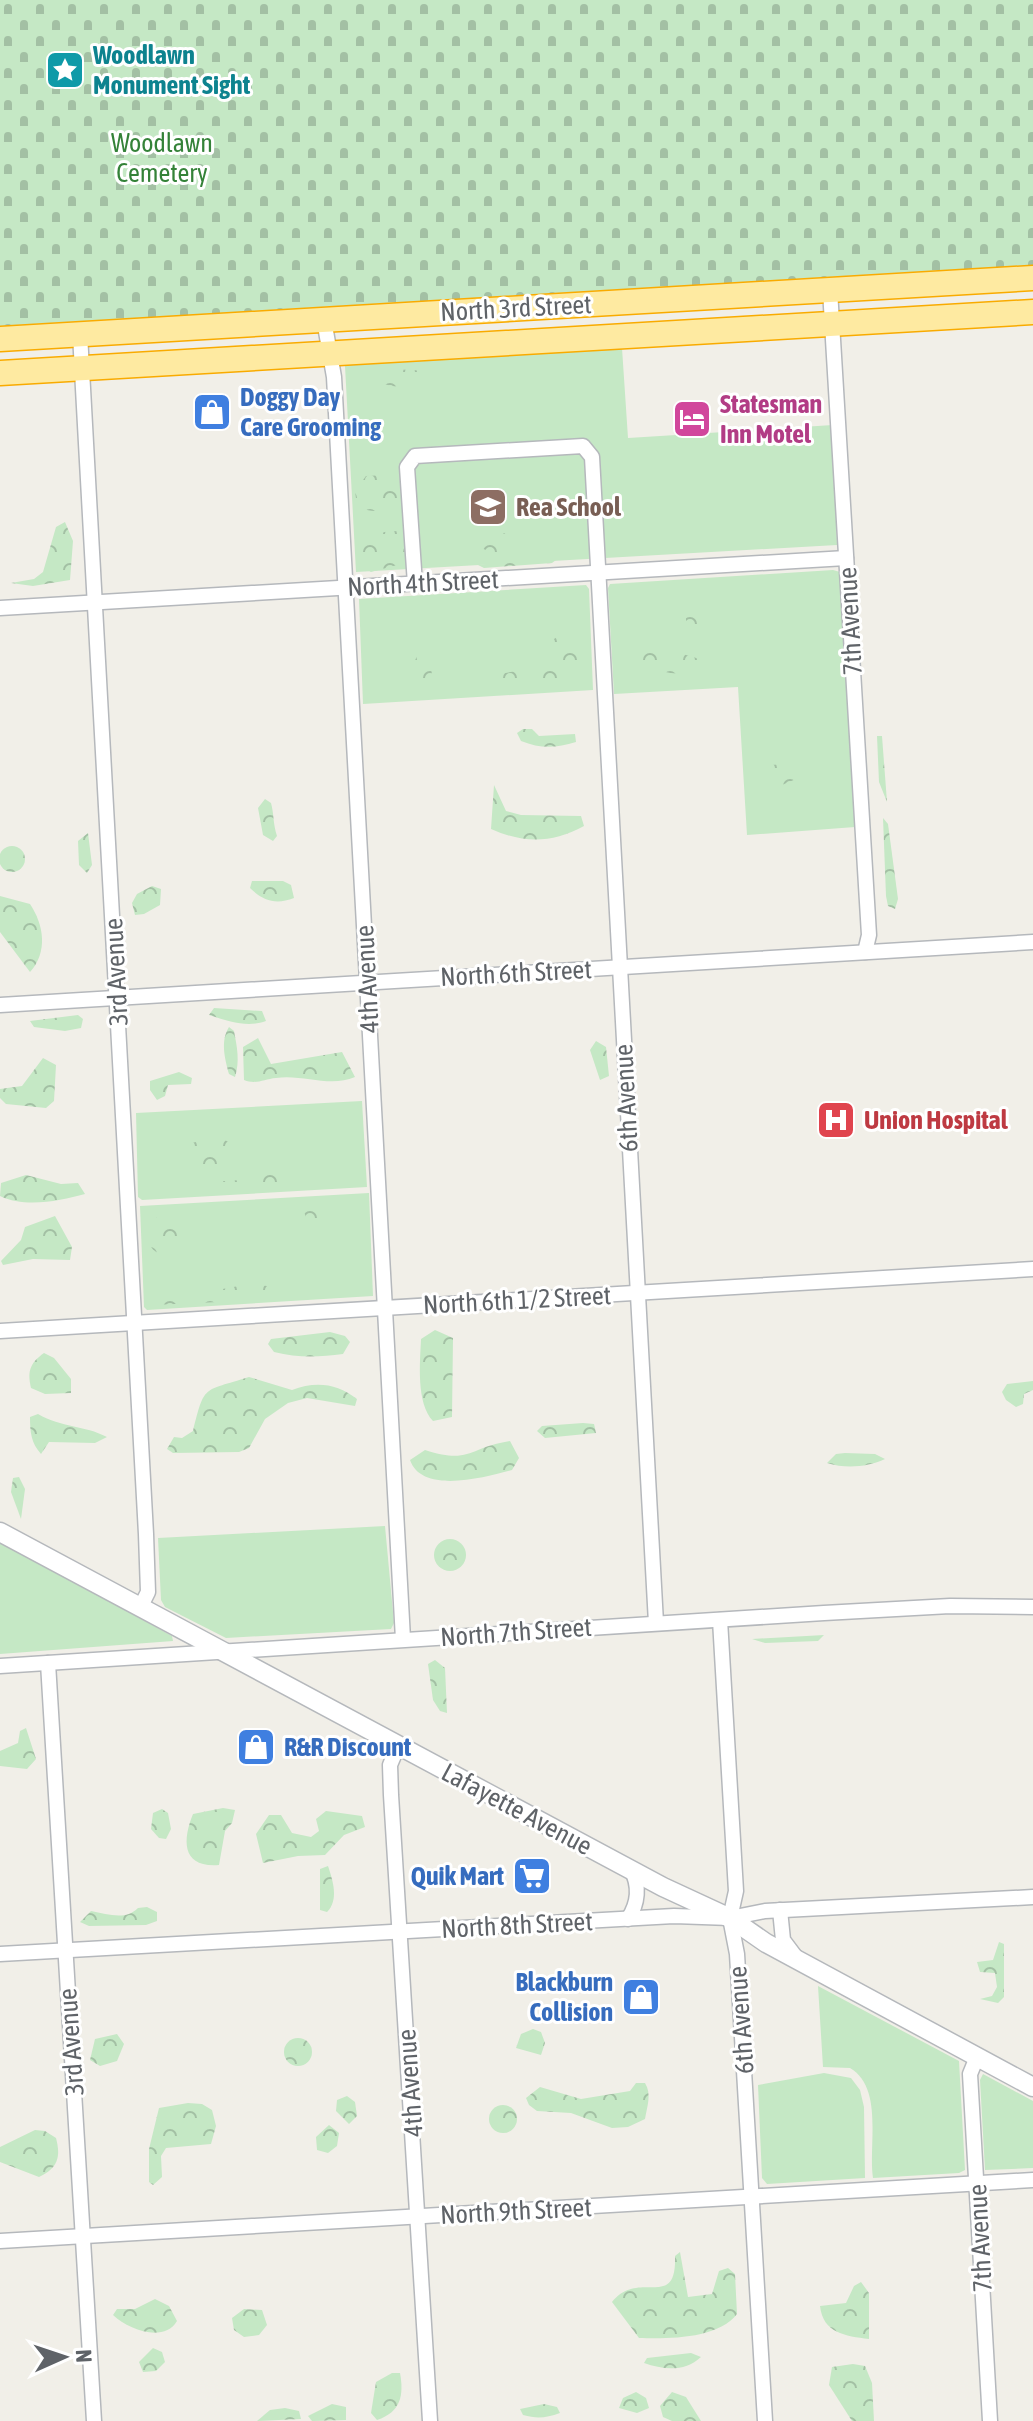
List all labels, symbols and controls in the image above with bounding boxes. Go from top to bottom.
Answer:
place label: Woodlawn Monument Sight [92,40,251,100]
place icon: Woodlawn Monument Sight [44,49,86,91]
park label: Woodlawn Cemetery [111,128,213,188]
street label: North 3rd Street [440,289,592,327]
place label: Doggy Day Care Grooming [240,382,382,442]
place label: Statesman Inn Motel [720,389,822,449]
shop icon: Doggy Day Care Grooming [191,391,233,433]
hotel icon: Statesman Inn Motel [671,398,713,440]
school or university icon: Rea School [467,486,509,528]
place label: Rea School [516,492,622,522]
street label: North 4th Street [347,564,499,602]
street label: 7th Avenue [832,566,868,676]
street label: 3rd Avenue [98,917,134,1027]
street label: 4th Avenue [349,924,385,1034]
street label: North 6th Street [440,954,592,992]
street label: 6th Avenue [608,1043,644,1153]
hospital icon: Union Hospital [815,1099,857,1141]
place label: Union Hospital [864,1105,1009,1135]
street label: North 6th 1/2 Street [422,1280,612,1320]
street label: North 7th Street [439,1612,593,1652]
shop icon: R&R Discount [235,1726,277,1768]
place label: R&R Discount [284,1732,412,1762]
street label: Lafayette Avenue [437,1757,597,1861]
supermarket icon: Quik Mart [511,1855,553,1897]
place label: Quik Mart [411,1861,505,1891]
street label: North 8th Street [441,1906,593,1944]
street label: 6th Avenue [722,1965,760,2075]
place label: Blackburn Collision [515,1967,613,2027]
shop icon: Blackburn Collision [620,1976,662,2018]
street label: 3rd Avenue [52,1987,90,2097]
street label: 4th Avenue [391,2028,429,2138]
street label: 7th Avenue [962,2183,998,2293]
street label: North 9th Street [440,2192,592,2230]
north arrow [24,2317,104,2397]
text: N [71,2349,97,2363]

